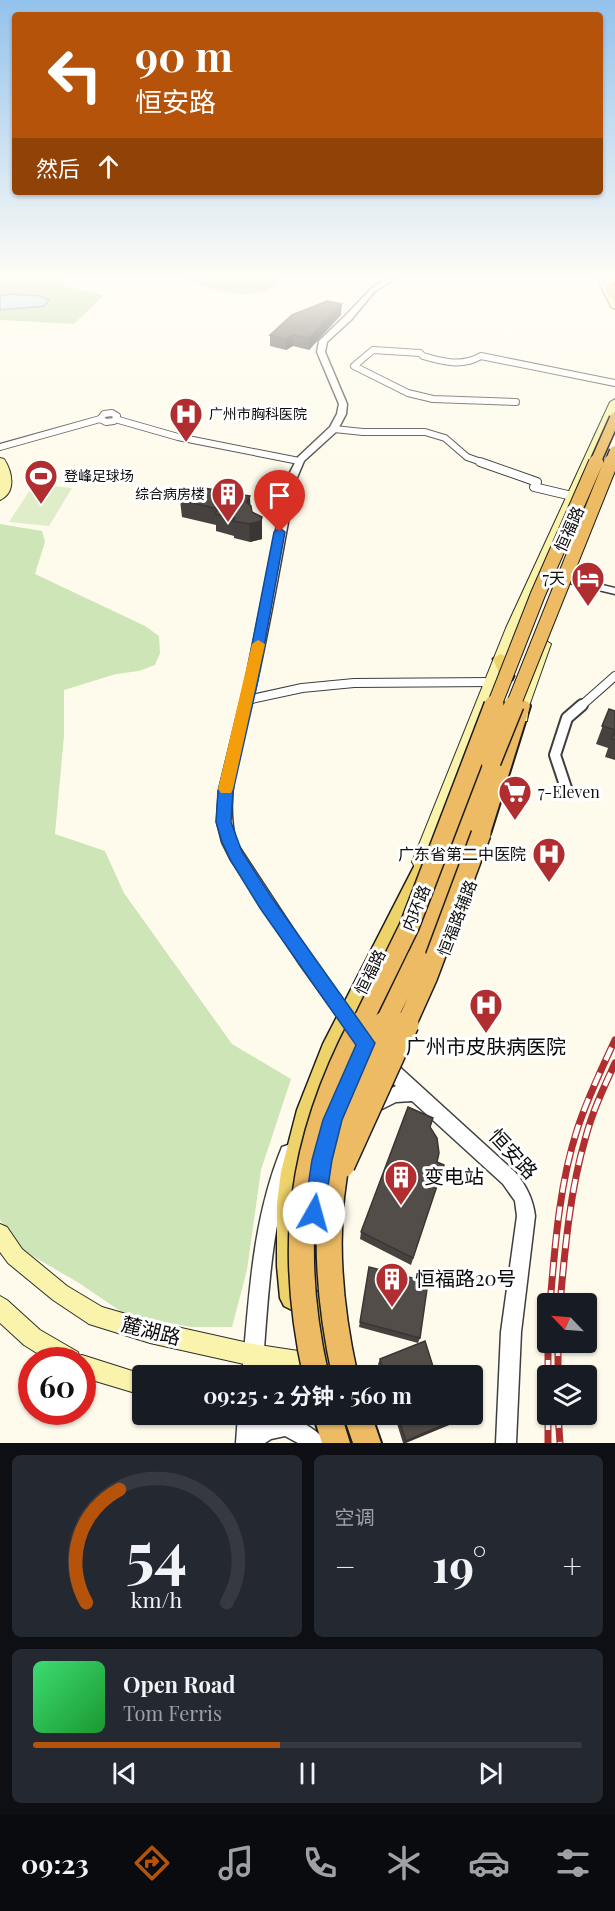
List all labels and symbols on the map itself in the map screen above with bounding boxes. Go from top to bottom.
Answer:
hospital icon: 广州市胸科医院 [168,396,204,443]
place label: 广州市胸科医院 [209,404,307,423]
sports icon: 登峰足球场 [23,458,59,505]
place label: 登峰足球场 [64,466,134,485]
pin [254,470,305,532]
building icon: 综合病房楼 [210,476,246,523]
place label: 综合病房楼 [135,484,205,503]
street label: 恒福路 [549,503,588,555]
hotel icon: 7天 [570,560,606,607]
place label: 7天 [543,567,565,588]
supermarket icon: 7-Eleven [497,774,533,821]
place label: 7-Eleven [538,781,600,802]
hospital icon: 广东省第二中医院 [531,836,567,883]
place label: 广东省第二中医院 [398,843,526,864]
street label: 恒福路辅路 [432,877,481,959]
street label: 内环路 [397,882,434,934]
street label: 恒福路 [350,946,390,998]
hospital icon: 广州市皮肤病医院 [468,987,504,1034]
place label: 广州市皮肤病医院 [406,1032,566,1059]
street label: 恒安路 [484,1122,544,1184]
building icon: 变电站 [383,1159,419,1206]
place label: 变电站 [424,1162,484,1189]
position arrow [282,1181,346,1245]
building icon: 恒福路20号 [374,1261,410,1308]
place label: 恒福路20号 [415,1264,517,1291]
north arrow [537,1293,597,1353]
street label: 麓湖路 [119,1309,184,1350]
speed limit sign: 60 [18,1347,96,1425]

